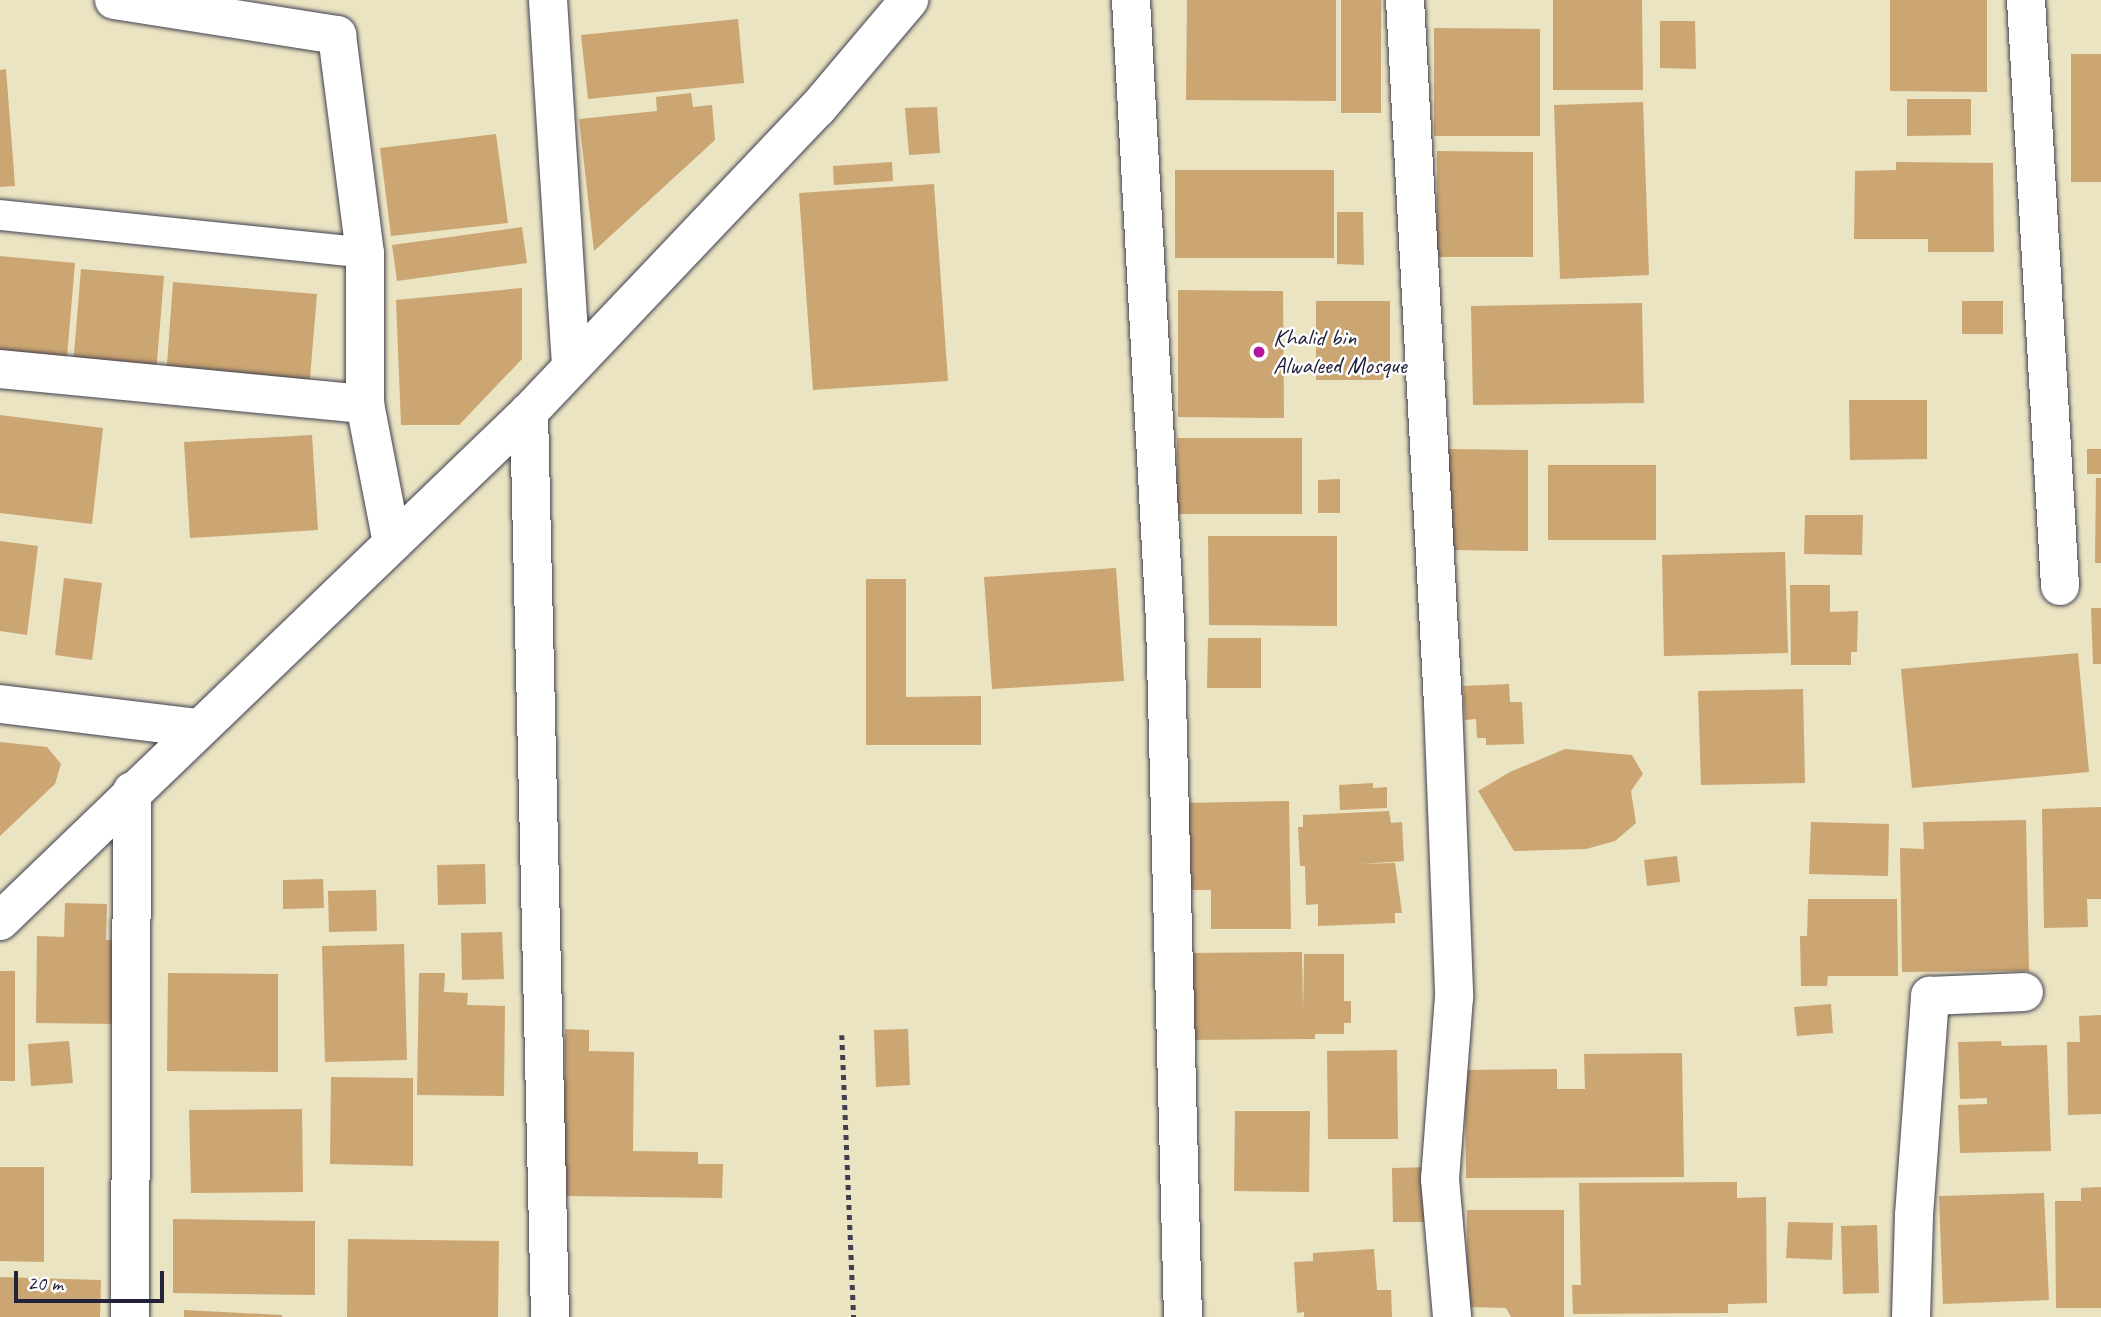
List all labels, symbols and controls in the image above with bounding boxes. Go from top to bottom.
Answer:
place label: Khalid bin Alwaleed Mosque [1273,324,1407,380]
marker: Khalid bin Alwaleed Mosque [1251,344,1267,360]
scale bar [18,1258,168,1302]
text: 20 m [27,1270,63,1296]

